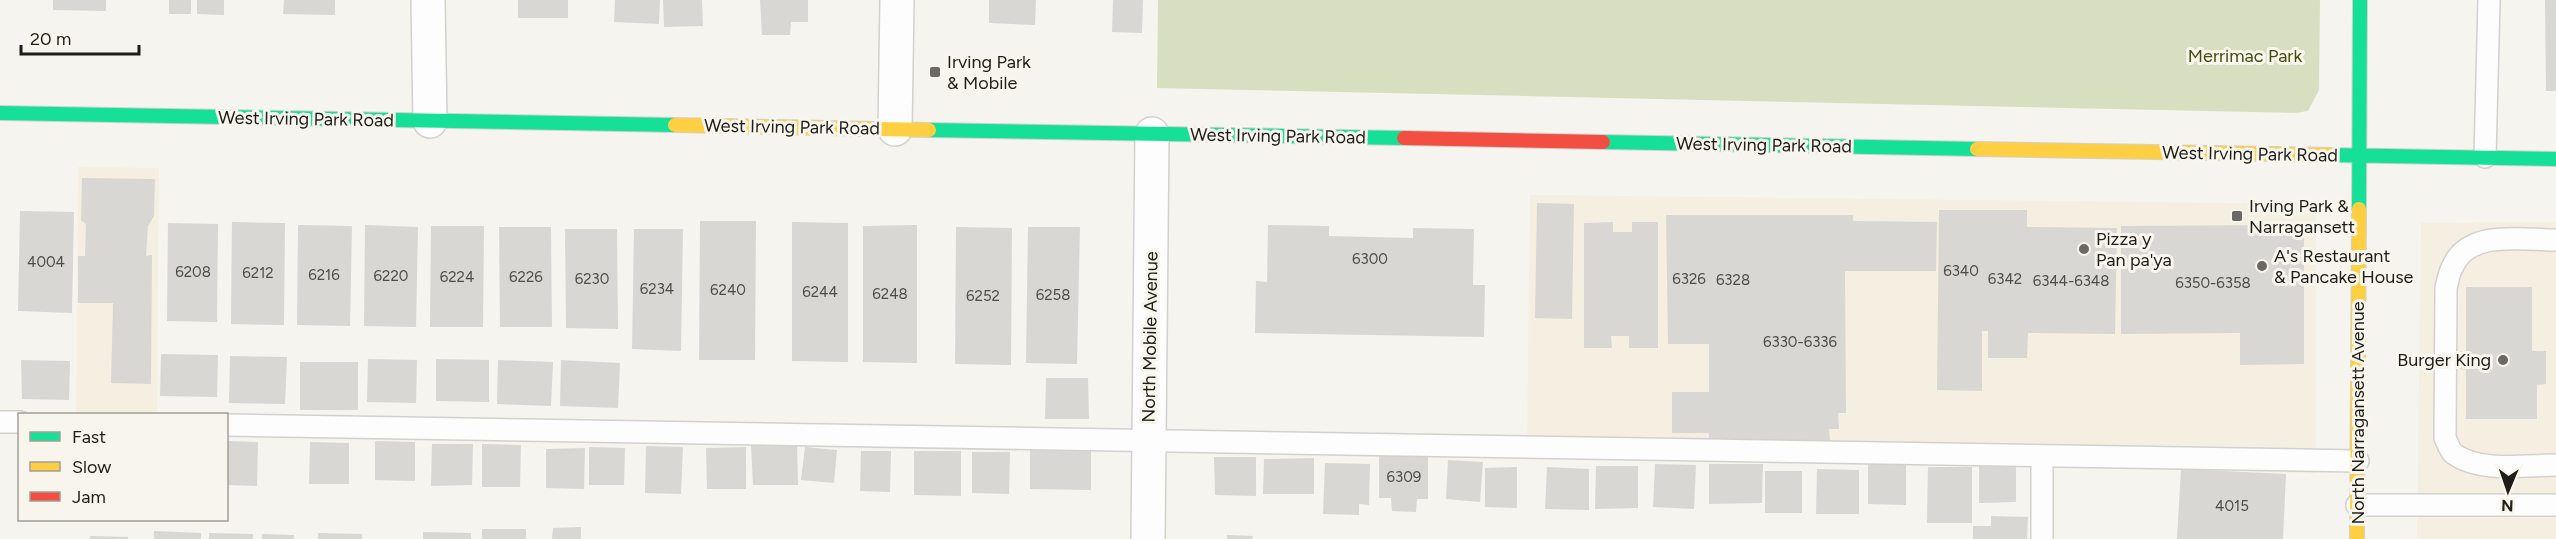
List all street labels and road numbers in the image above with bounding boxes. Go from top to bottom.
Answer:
street label: West Irving Park Road [218,106,394,132]
street label: West Irving Park Road [704,114,880,140]
street label: West Irving Park Road [1190,123,1366,149]
street label: West Irving Park Road [1676,132,1852,158]
street label: West Irving Park Road [2162,141,2338,167]
street label: North Mobile Avenue [1138,251,1162,423]
street label: North Narragansett Avenue [2347,301,2369,525]

